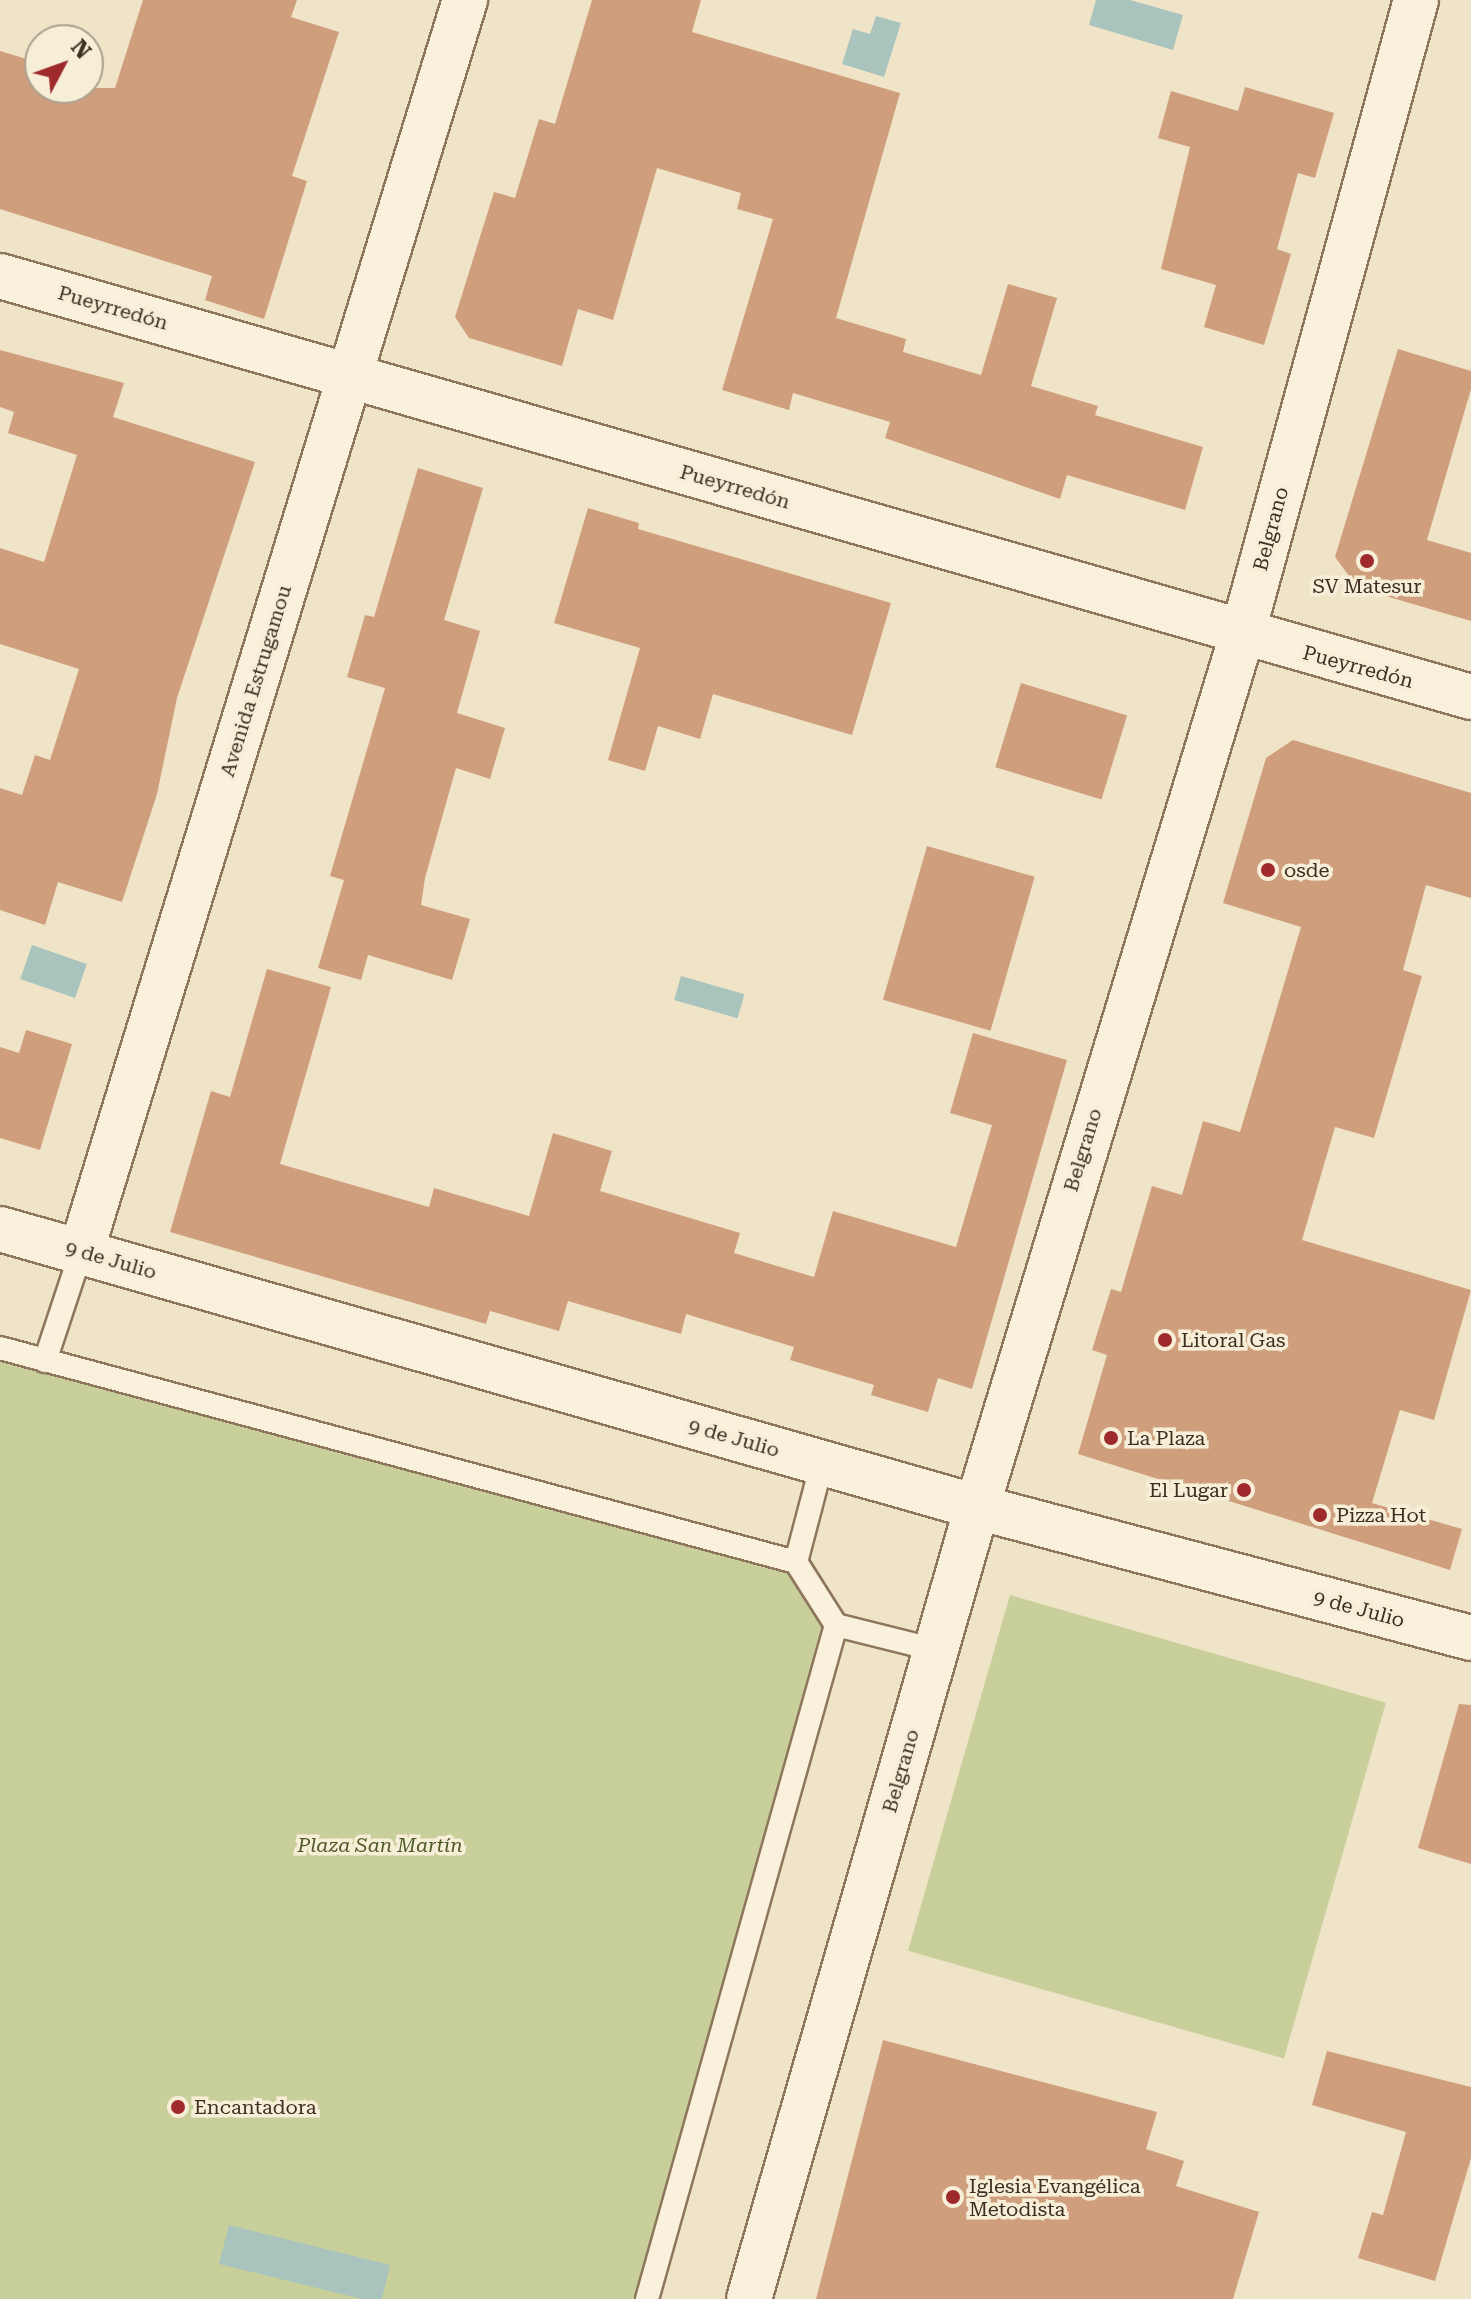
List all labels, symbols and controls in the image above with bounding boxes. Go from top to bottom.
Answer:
north arrow [24,24,104,104]
text: N [66,35,96,64]
street label: Pueyrredón [55,281,171,335]
street label: Pueyrredón [677,460,793,514]
street label: Belgrano [1248,484,1294,574]
marker: SV Matesur [1358,552,1376,570]
place label: SV Matesur [1312,574,1422,598]
street label: Avenida Estrugamou [215,582,297,780]
street label: Pueyrredón [1300,641,1416,693]
place label: osde [1284,858,1329,882]
marker: osde [1259,861,1277,879]
street label: Belgrano [1059,1105,1107,1195]
street label: 9 de Julio [63,1236,159,1284]
place label: Litoral Gas [1181,1328,1286,1352]
marker: Litoral Gas [1156,1331,1174,1349]
street label: 9 de Julio [686,1414,782,1462]
place label: La Plaza [1127,1426,1205,1450]
marker: La Plaza [1102,1429,1120,1447]
place label: El Lugar [1149,1478,1228,1502]
marker: El Lugar [1235,1481,1253,1499]
place label: Pizza Hot [1336,1503,1426,1527]
marker: Pizza Hot [1311,1506,1329,1524]
street label: 9 de Julio [1311,1585,1407,1633]
street label: Belgrano [878,1726,924,1816]
park label: Plaza San Martín [298,1833,462,1857]
place label: Encantadora [194,2095,317,2119]
marker: Encantadora [169,2098,187,2116]
place label: Iglesia Evangélica Metodista [969,2174,1141,2221]
marker: Iglesia Evangélica Metodista [944,2188,962,2206]

